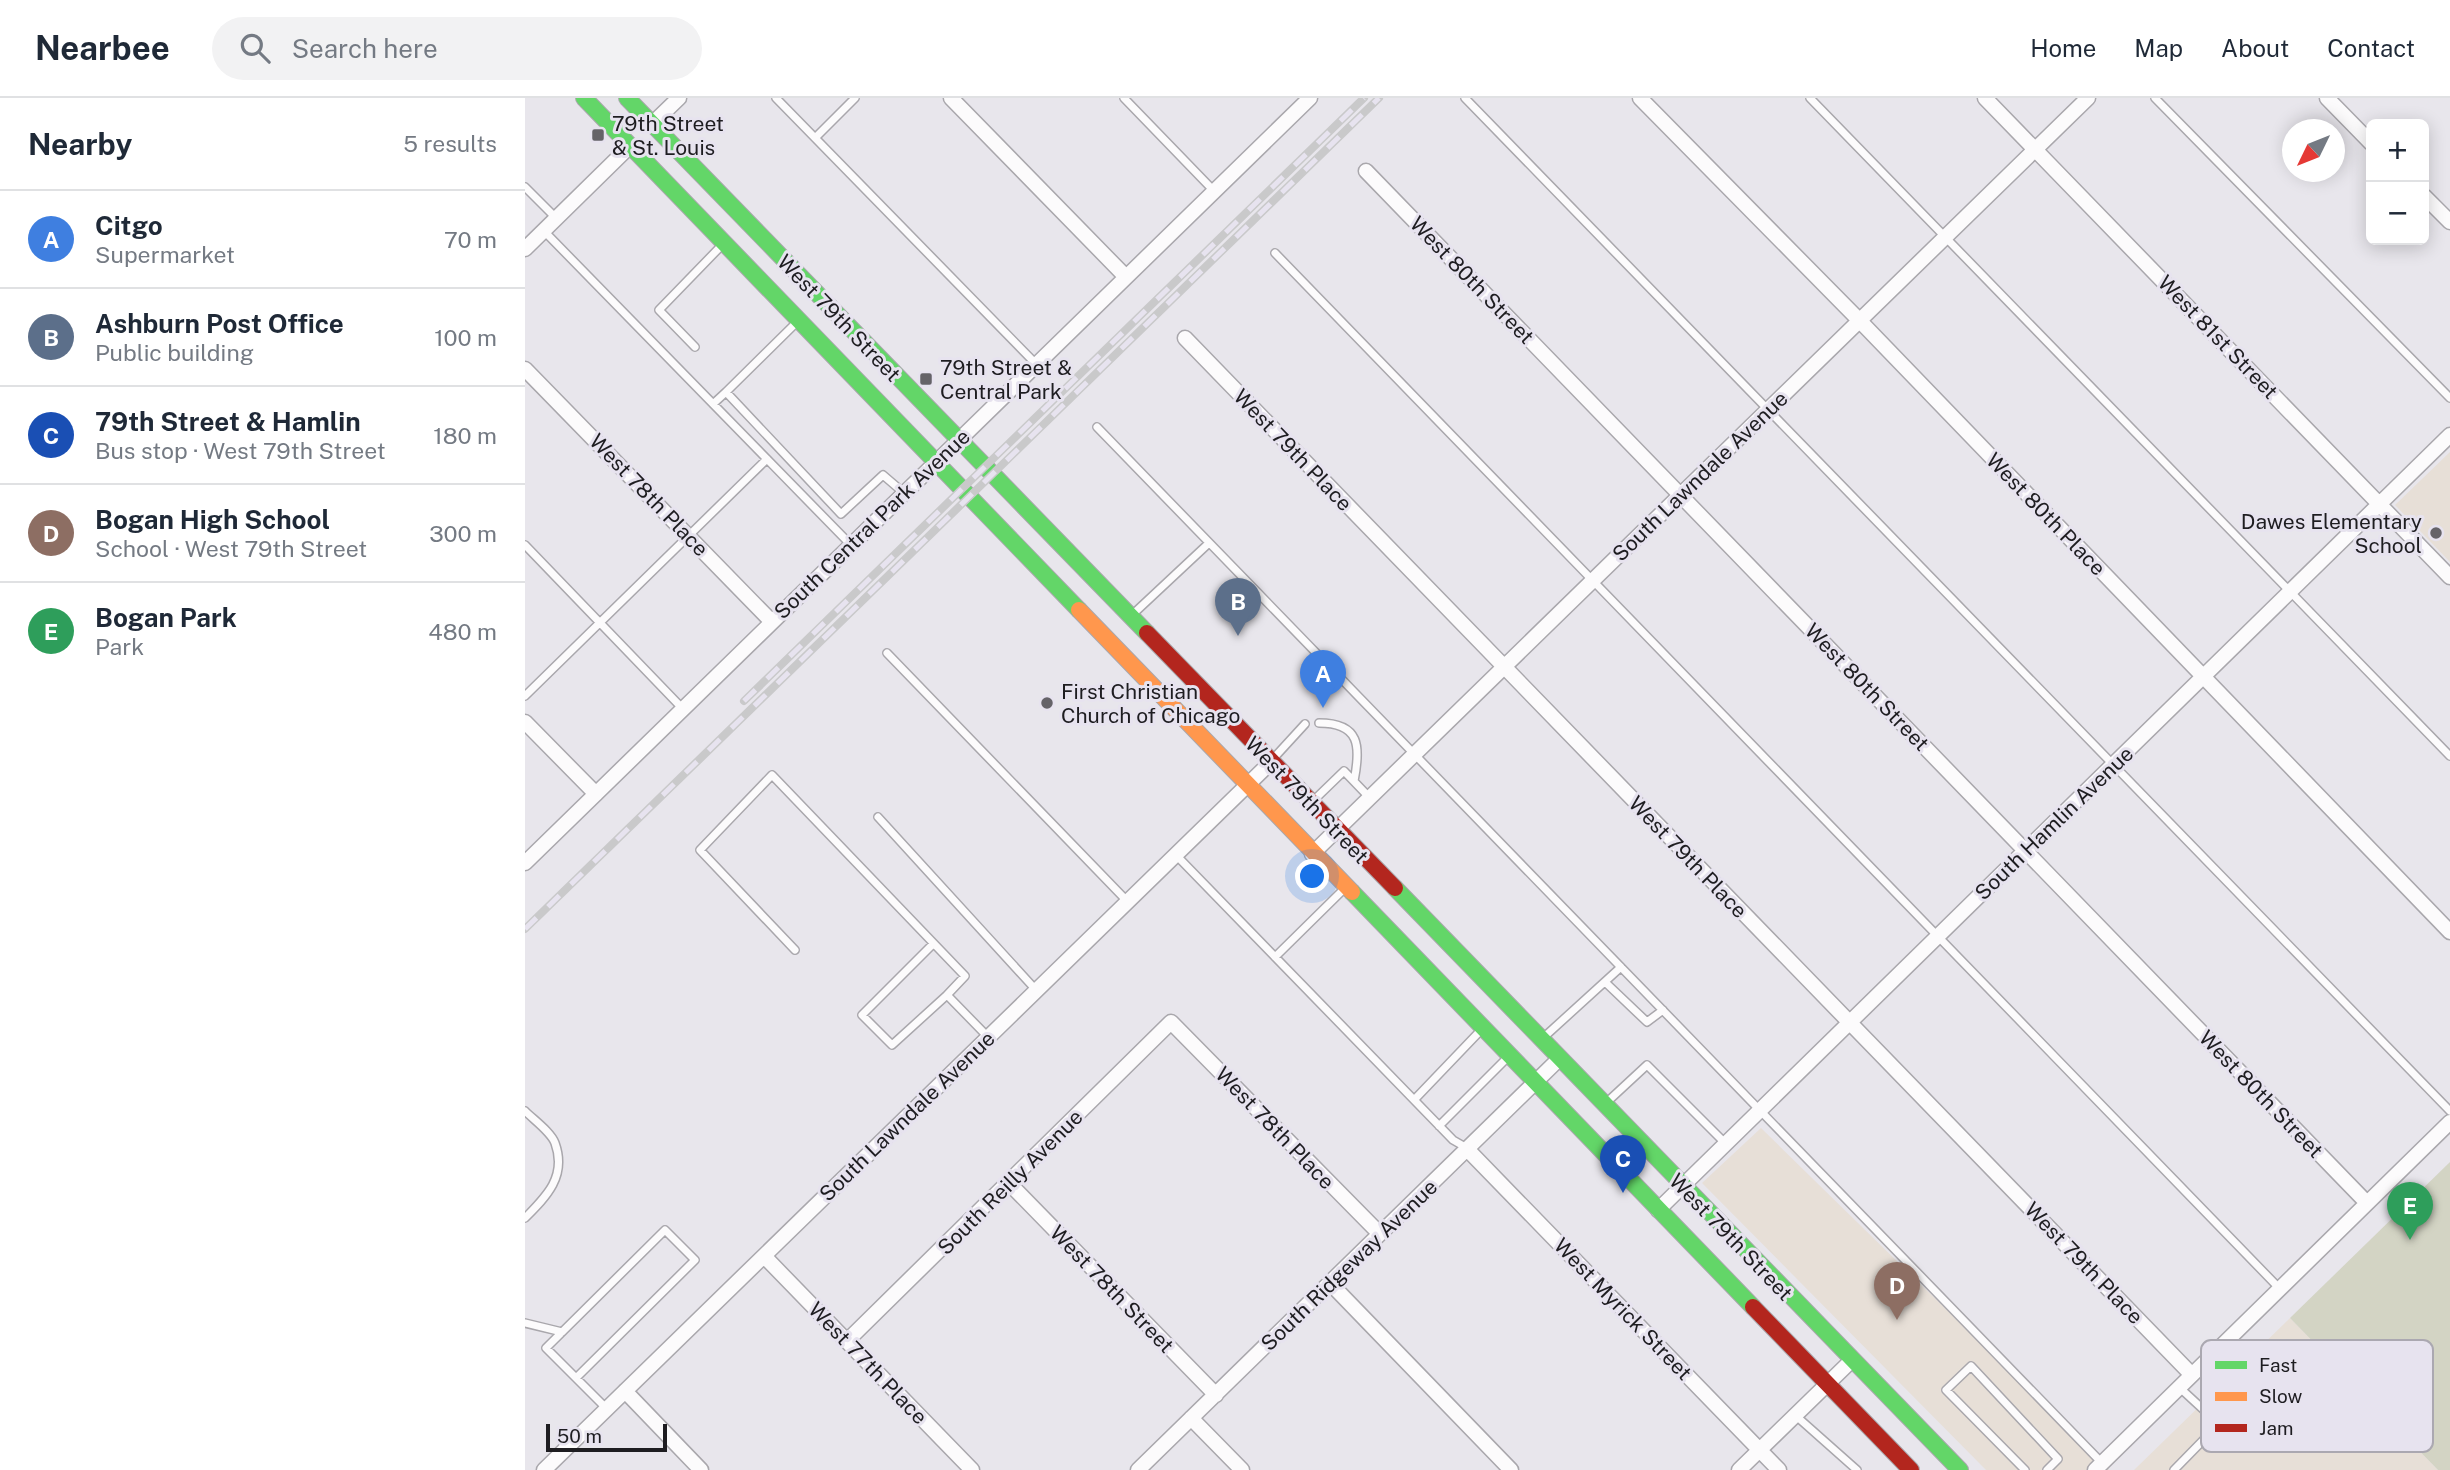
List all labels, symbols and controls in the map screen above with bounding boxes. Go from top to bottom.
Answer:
search box [212,17,702,80]
text: Nearbee [35,29,170,67]
icon: search [236,29,274,67]
text: Search here [292,33,438,64]
text: Home [2030,34,2096,62]
text: Map [2134,34,2183,62]
text: About [2221,34,2289,62]
text: Contact [2327,34,2415,62]
place label: 79th Street & St. Louis [612,111,724,160]
north arrow [2282,119,2345,182]
map controls [2366,119,2429,245]
button: + [2366,119,2429,182]
text: Nearby [28,126,132,162]
marker: 79th Street & St. Louis [590,127,606,143]
text: 5 results [403,130,497,157]
button: − [2366,182,2429,245]
text: Citgo [95,210,163,241]
street label: West 80th Street [1405,211,1539,349]
text: A [43,226,59,253]
text: 70 m [444,226,497,253]
text: Supermarket [95,241,235,268]
street label: West 79th Street [772,249,906,387]
street label: West 81st Street [2153,270,2283,404]
text: Ashburn Post Office [95,308,344,339]
text: B [43,324,59,351]
text: 100 m [434,324,497,351]
text: Public building [95,339,254,366]
place label: 79th Street & Central Park [940,355,1072,404]
marker: 79th Street & Central Park [918,371,934,387]
street label: West 79th Place [1229,384,1357,516]
street label: South Lawndale Avenue [1607,386,1793,566]
text: 79th Street & Hamlin [95,406,361,437]
text: C [43,422,59,449]
text: 180 m [433,422,497,449]
street label: South Central Park Avenue [769,424,975,624]
street label: West 78th Place [584,429,714,561]
text: Bus stop · West 79th Street [95,437,386,464]
street label: West 80th Place [1981,448,2111,580]
text: Bogan High School [95,504,330,535]
place label: Dawes Elementary School [2241,509,2422,558]
text: D [43,520,59,547]
text: 300 m [429,520,497,547]
marker: Dawes Elementary School [2428,525,2444,541]
text: School · West 79th Street [95,535,367,562]
pin: B [1215,578,1261,636]
text: Bogan Park [95,602,237,633]
text: E [44,618,58,645]
text: 480 m [428,618,497,645]
street label: West 80th Street [1800,618,1934,756]
text: Park [95,633,144,660]
pin: A [1300,650,1346,708]
place label: First Christian Church of Chicago [1061,679,1240,728]
marker: First Christian Church of Chicago [1039,695,1055,711]
street label: West 79th Street [1240,731,1374,869]
street label: South Hamlin Avenue [1970,741,2138,905]
street label: West 79th Place [1624,791,1752,923]
your location [1295,859,1329,893]
street label: West 80th Street [2194,1025,2328,1163]
street label: South Lawndale Avenue [814,1026,1000,1206]
street label: West 78th Place [1210,1062,1340,1194]
street label: South Reilly Avenue [932,1104,1088,1260]
pin: C [1600,1135,1646,1193]
street label: West 79th Street [1664,1168,1798,1306]
street label: South Ridgeway Avenue [1256,1174,1442,1356]
pin: E [2387,1182,2433,1240]
street label: West 79th Place [2020,1197,2148,1329]
street label: West 78th Street [1045,1220,1179,1358]
street label: West Myrick Street [1549,1233,1697,1385]
pin: D [1874,1262,1920,1320]
street label: West 77th Place [803,1297,933,1429]
legend [2201,1340,2433,1452]
text: Fast [2259,1354,2297,1376]
text: Slow [2259,1385,2303,1407]
text: Jam [2259,1417,2293,1439]
scale bar [546,1421,667,1453]
text: 50 m [557,1425,602,1447]

